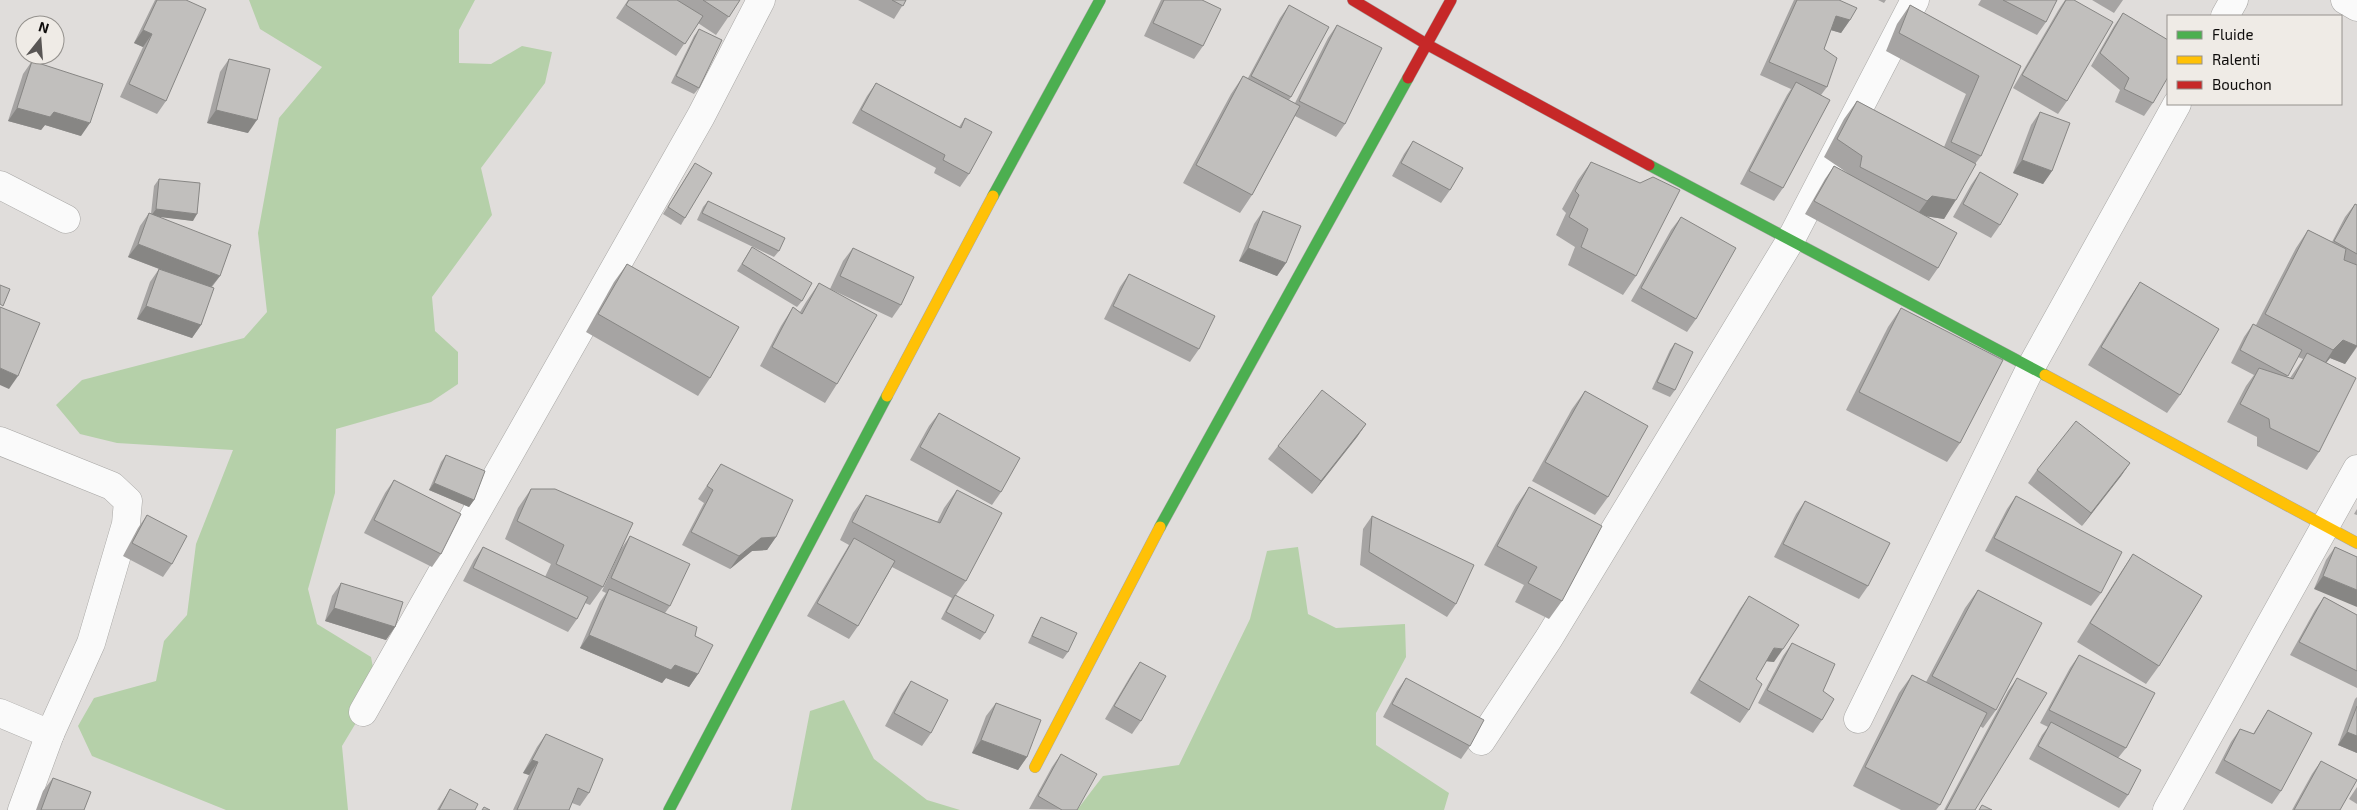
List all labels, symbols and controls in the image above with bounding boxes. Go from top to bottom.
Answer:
north arrow [15,15,65,65]
legend [2167,15,2342,105]
text: N [37,17,51,37]
text: Fluide [2212,25,2253,43]
text: Ralenti [2212,50,2260,68]
text: Bouchon [2212,75,2272,93]

